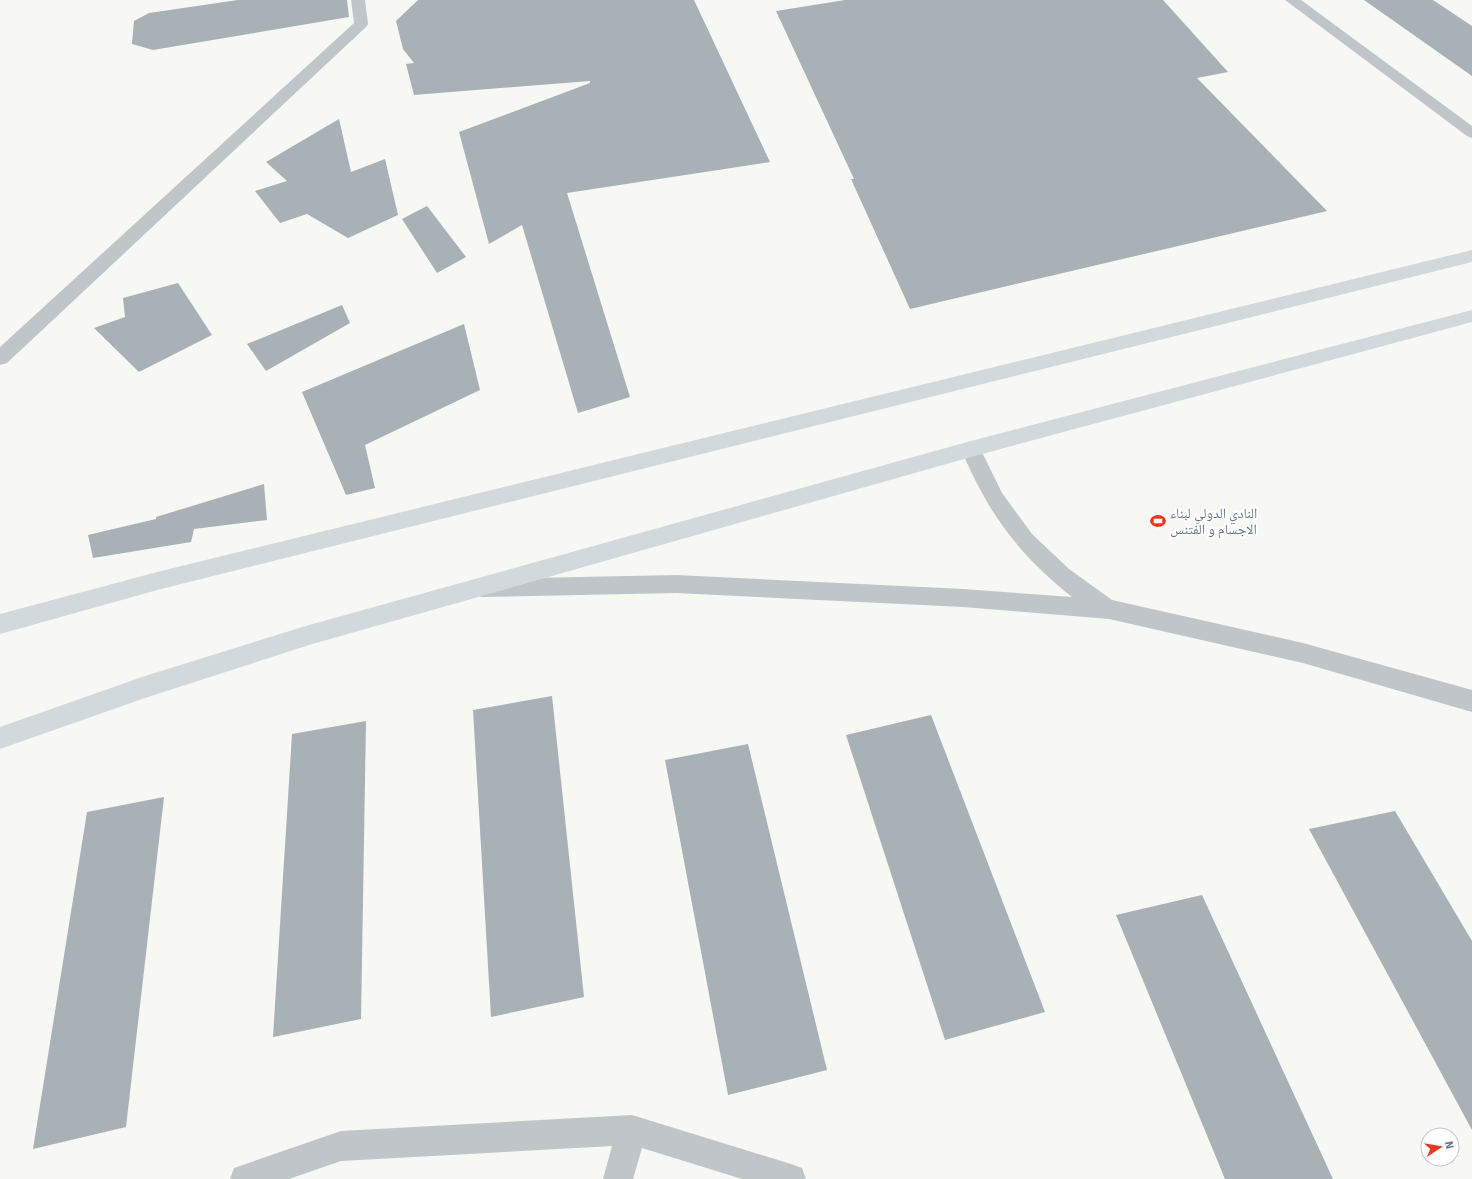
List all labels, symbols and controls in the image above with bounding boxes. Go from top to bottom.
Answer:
place label: النادي الدولي لبناء الاجسام و الفتنس [1170,505,1257,539]
sports icon: النادي الدولي لبناء الاجسام و الفتنس [1149,512,1167,530]
north arrow [1420,1127,1460,1167]
text: N [1442,1140,1456,1150]

